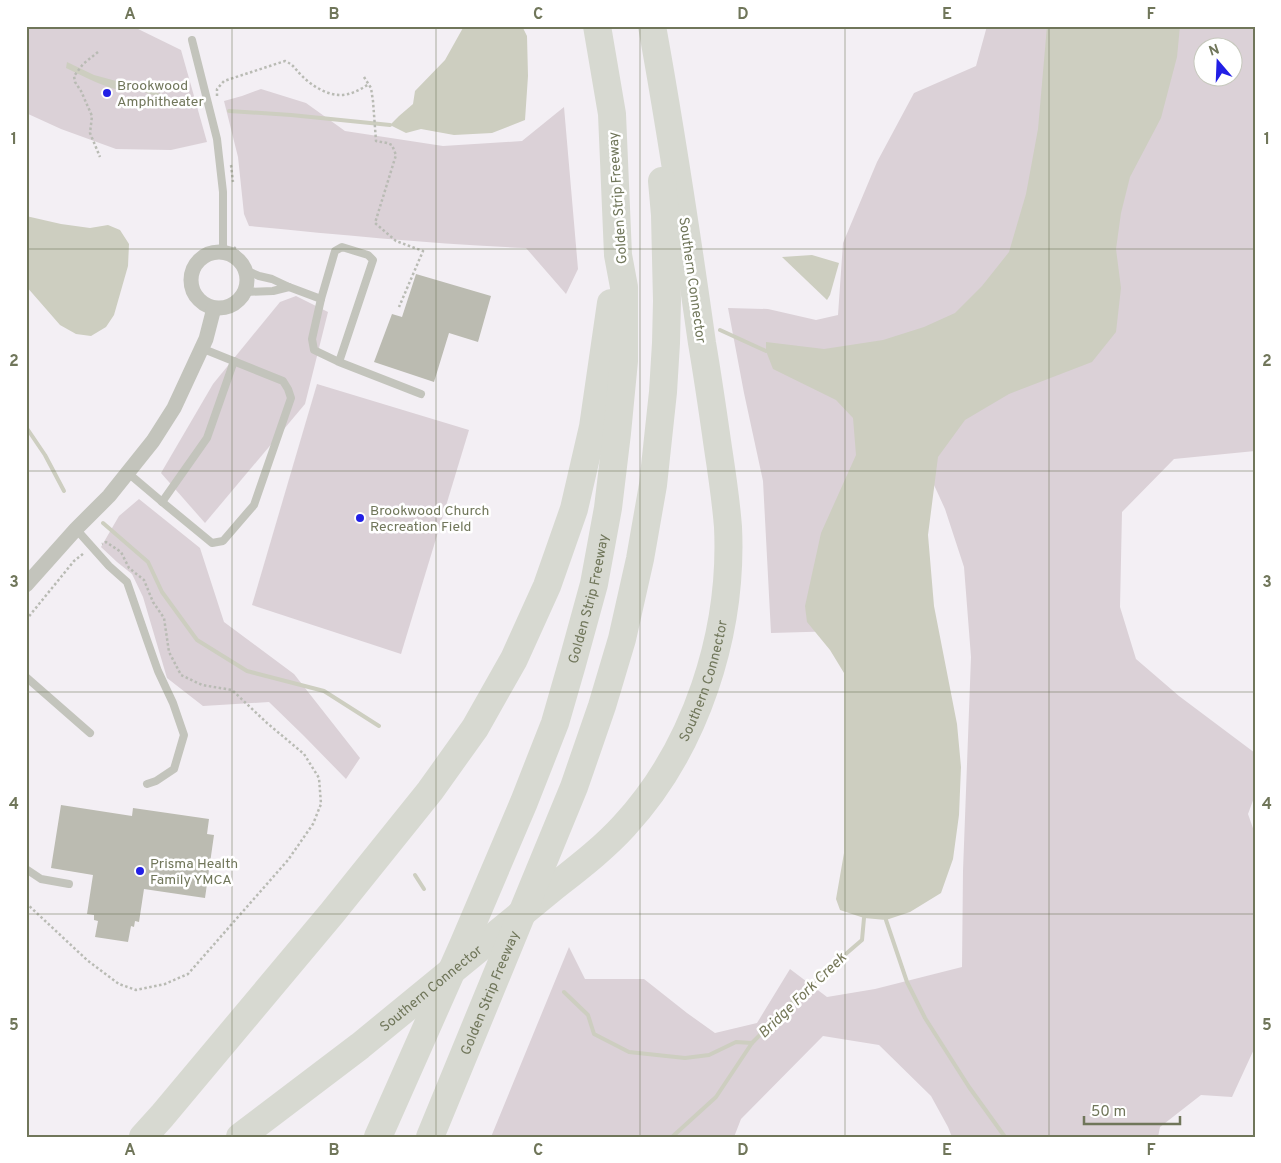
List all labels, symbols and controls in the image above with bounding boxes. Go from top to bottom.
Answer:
text: A [124,5,136,25]
text: B [328,5,340,25]
text: C [533,5,543,25]
text: D [737,5,749,25]
text: E [942,5,952,25]
text: F [1146,5,1156,25]
north arrow [1194,38,1244,88]
text: N [1207,41,1222,61]
place label: Brookwood Amphitheater [117,78,204,111]
marker: Brookwood Amphitheater [101,87,113,99]
text: 1 [11,130,17,150]
text: 1 [1264,130,1270,150]
street label: Golden Strip Freeway [605,131,632,265]
street label: Southern Connector [674,216,709,345]
text: 2 [9,352,19,372]
text: 2 [1262,352,1272,372]
place label: Brookwood Church Recreation Field [370,503,489,536]
marker: Brookwood Church Recreation Field [354,512,366,524]
street label: Golden Strip Freeway [565,533,613,666]
text: 3 [9,573,19,593]
text: 3 [1262,573,1272,593]
street label: Southern Connector [676,618,732,745]
text: 4 [9,795,19,815]
text: 4 [1262,795,1272,815]
place label: Prisma Health Family YMCA [150,856,238,889]
marker: Prisma Health Family YMCA [134,865,146,877]
street label: Golden Strip Freeway [458,929,524,1058]
street label: Southern Connector [377,942,487,1036]
water label: Bridge Fork Creek [755,949,851,1043]
text: 5 [9,1016,19,1036]
text: 5 [1262,1016,1272,1036]
scale bar [1084,1093,1180,1125]
text: 50 m [1091,1103,1126,1122]
text: A [124,1141,136,1161]
text: B [328,1141,340,1161]
text: C [533,1141,543,1161]
text: D [737,1141,749,1161]
text: E [942,1141,952,1161]
text: F [1146,1141,1156,1161]

